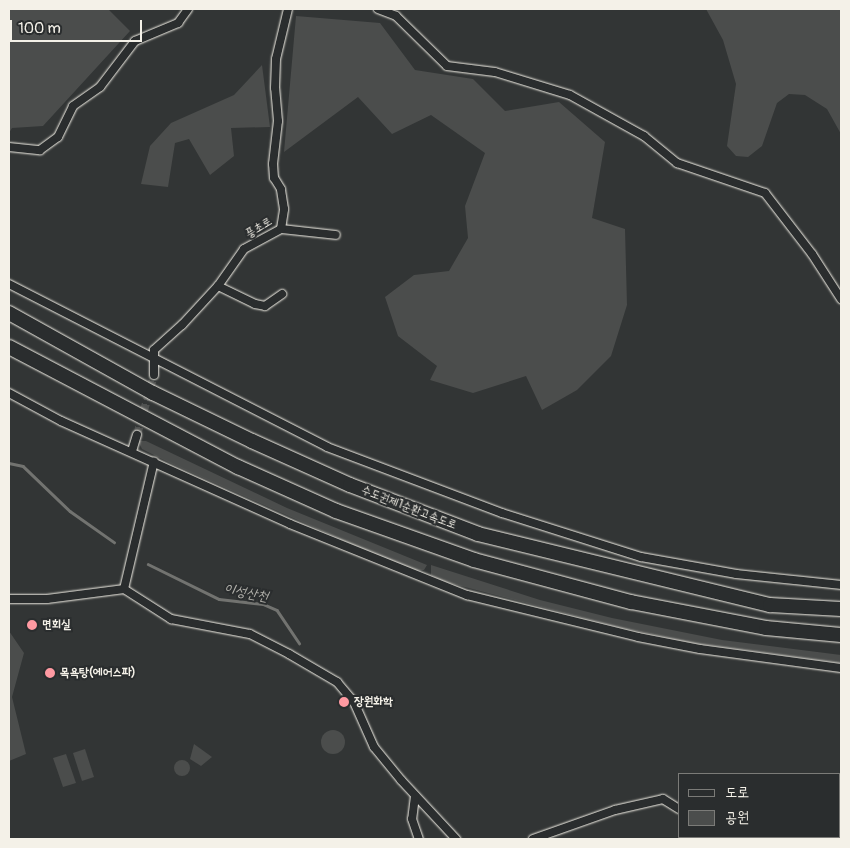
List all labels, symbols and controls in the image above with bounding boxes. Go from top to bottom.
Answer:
scale bar [12,10,145,42]
text: 100 m [18,19,61,38]
street label: 풍초로 [243,214,275,242]
street label: 수도권제1순환고속도로 [359,483,459,533]
water label: 이성산천 [222,580,270,606]
place label: 면회실 [42,618,71,632]
marker: 면회실 [26,619,38,631]
place label: 목욕탕(에어스파) [60,666,136,680]
marker: 목욕탕(에어스파) [44,667,56,679]
place label: 장원화학 [354,695,393,709]
marker: 장원화학 [338,696,350,708]
legend [678,773,840,838]
text: 도로 [725,783,749,802]
text: 공원 [725,808,749,827]

